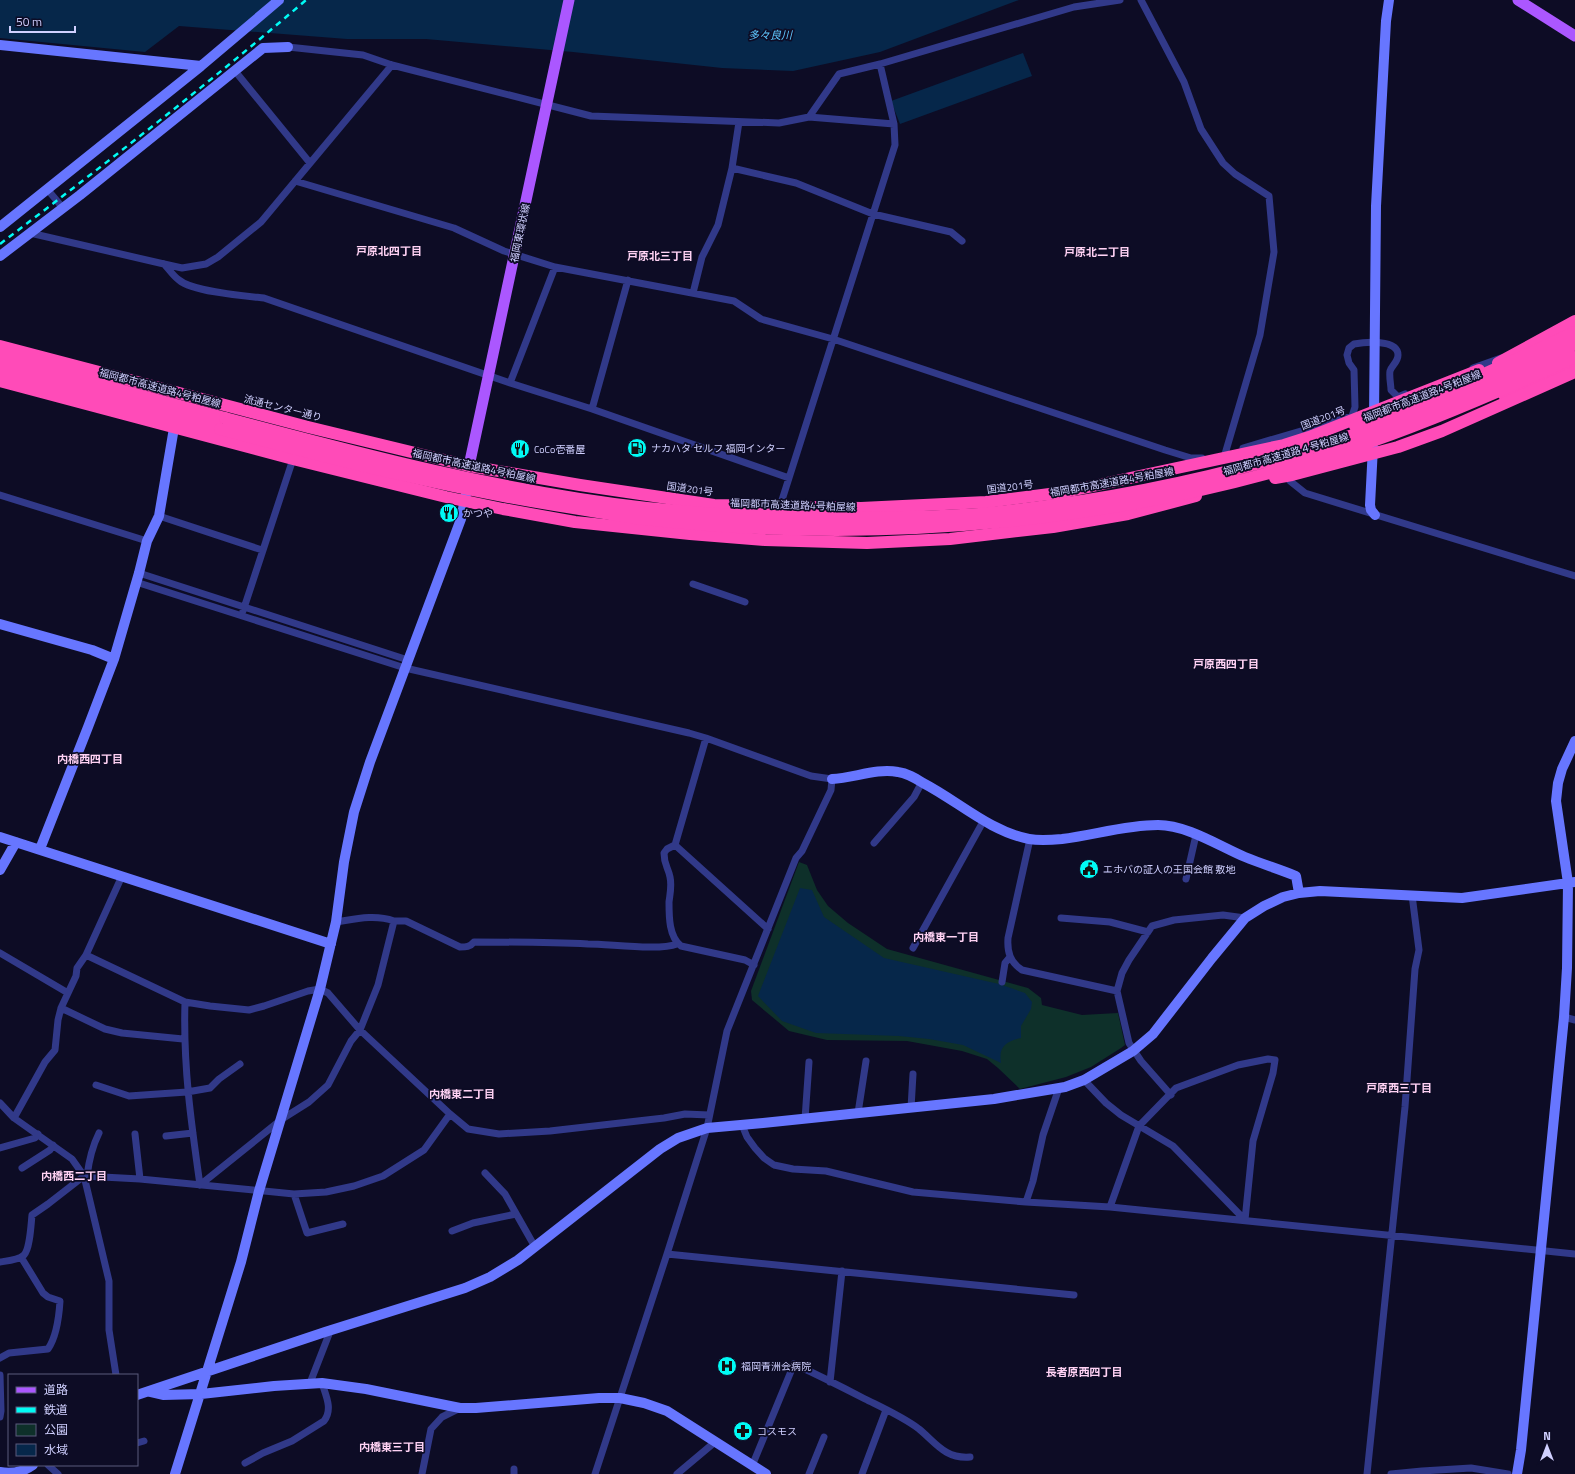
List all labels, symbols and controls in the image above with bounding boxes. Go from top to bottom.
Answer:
scale bar [10,8,75,34]
text: 50 m [16,12,42,31]
water label: 多々良川 [748,27,793,43]
street label: 福岡東環状線 [506,202,534,264]
district label: 戸原北四丁目 [356,243,422,259]
district label: 戸原北二丁目 [1064,244,1130,260]
district label: 戸原北三丁目 [627,248,693,264]
street label: 福岡都市高速道路4号粕屋線 [97,365,223,411]
street label: 福岡都市高速道路4号粕屋線 [1361,366,1483,426]
street label: 流通センター通り [242,391,324,425]
street label: 国道201号 [1298,403,1348,433]
street label: 福岡都市高速道路４号粕屋線 [1221,429,1351,479]
fuel station icon: ナカハタ セルフ 福岡インター [626,437,648,459]
restaurant icon: CoCo壱番屋 [509,438,531,460]
place label: ナカハタ セルフ 福岡インター [651,441,785,456]
place label: CoCo壱番屋 [534,442,585,457]
street label: 福岡都市高速道路4号粕屋線 [411,446,537,486]
street label: 福岡都市高速道路4号粕屋線 [1049,464,1175,500]
street label: 国道201号 [986,477,1034,497]
street label: 国道201号 [666,478,714,500]
street label: 福岡都市高速道路4号粕屋線 [730,495,856,515]
restaurant icon: かつや [438,502,460,524]
place label: かつや [463,506,493,521]
district label: 戸原西四丁目 [1193,656,1259,672]
district label: 内橋西四丁目 [57,751,123,767]
public building icon: エホバの証人の王国会館 敷地 [1078,858,1100,880]
place label: エホバの証人の王国会館 敷地 [1103,862,1236,877]
district label: 内橋東一丁目 [913,929,979,945]
district label: 戸原西三丁目 [1366,1080,1432,1096]
district label: 内橋東二丁目 [429,1086,495,1102]
district label: 内橋西二丁目 [41,1168,107,1184]
hospital icon: 福岡青洲会病院 [716,1355,738,1377]
place label: 福岡青洲会病院 [741,1359,811,1374]
district label: 長者原西四丁目 [1046,1364,1123,1380]
legend [8,1374,138,1466]
text: 道路 [44,1380,68,1399]
text: 鉄道 [44,1400,68,1419]
text: 公園 [44,1420,68,1439]
pharmacy icon: コスモス [732,1420,754,1442]
place label: コスモス [757,1424,797,1439]
north arrow [1527,1426,1567,1466]
text: N [1543,1428,1551,1444]
district label: 内橋東三丁目 [359,1439,425,1455]
text: 水域 [44,1440,68,1459]

